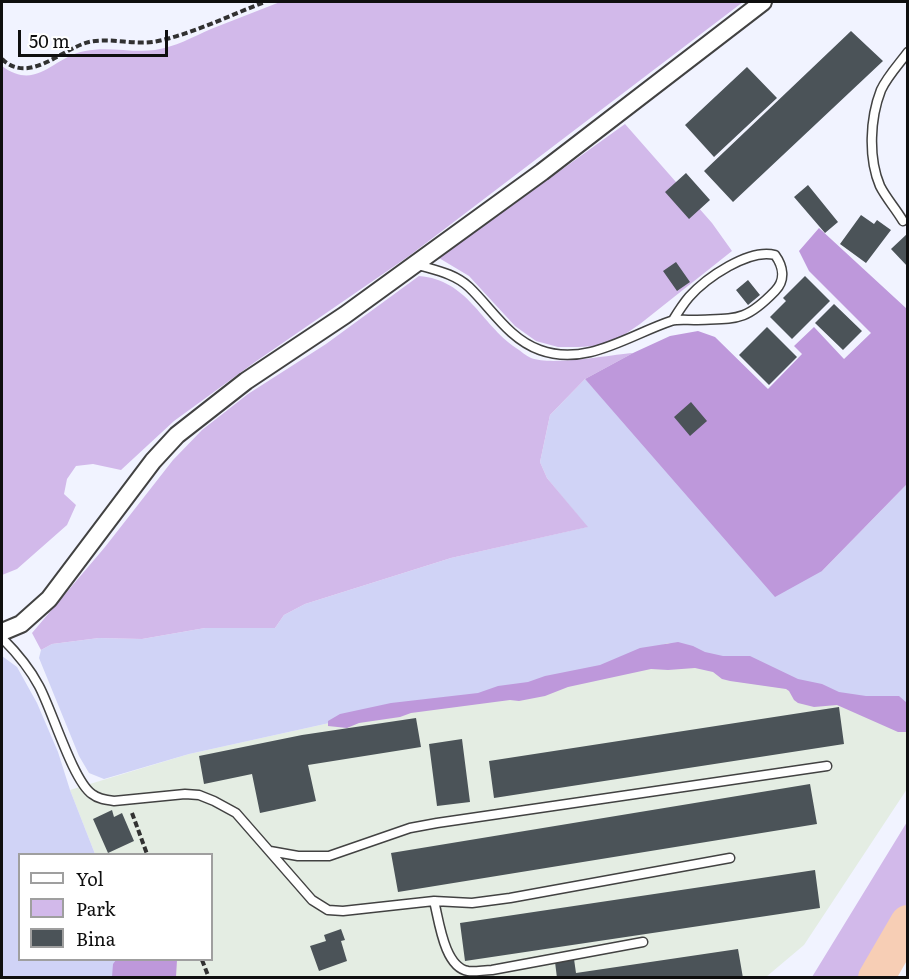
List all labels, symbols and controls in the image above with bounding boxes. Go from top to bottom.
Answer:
scale bar [21,18,171,56]
text: 50 m [29,27,70,54]
legend [18,853,213,961]
text: Yol [76,865,104,892]
text: Park [76,895,115,922]
text: Bina [76,925,116,952]

